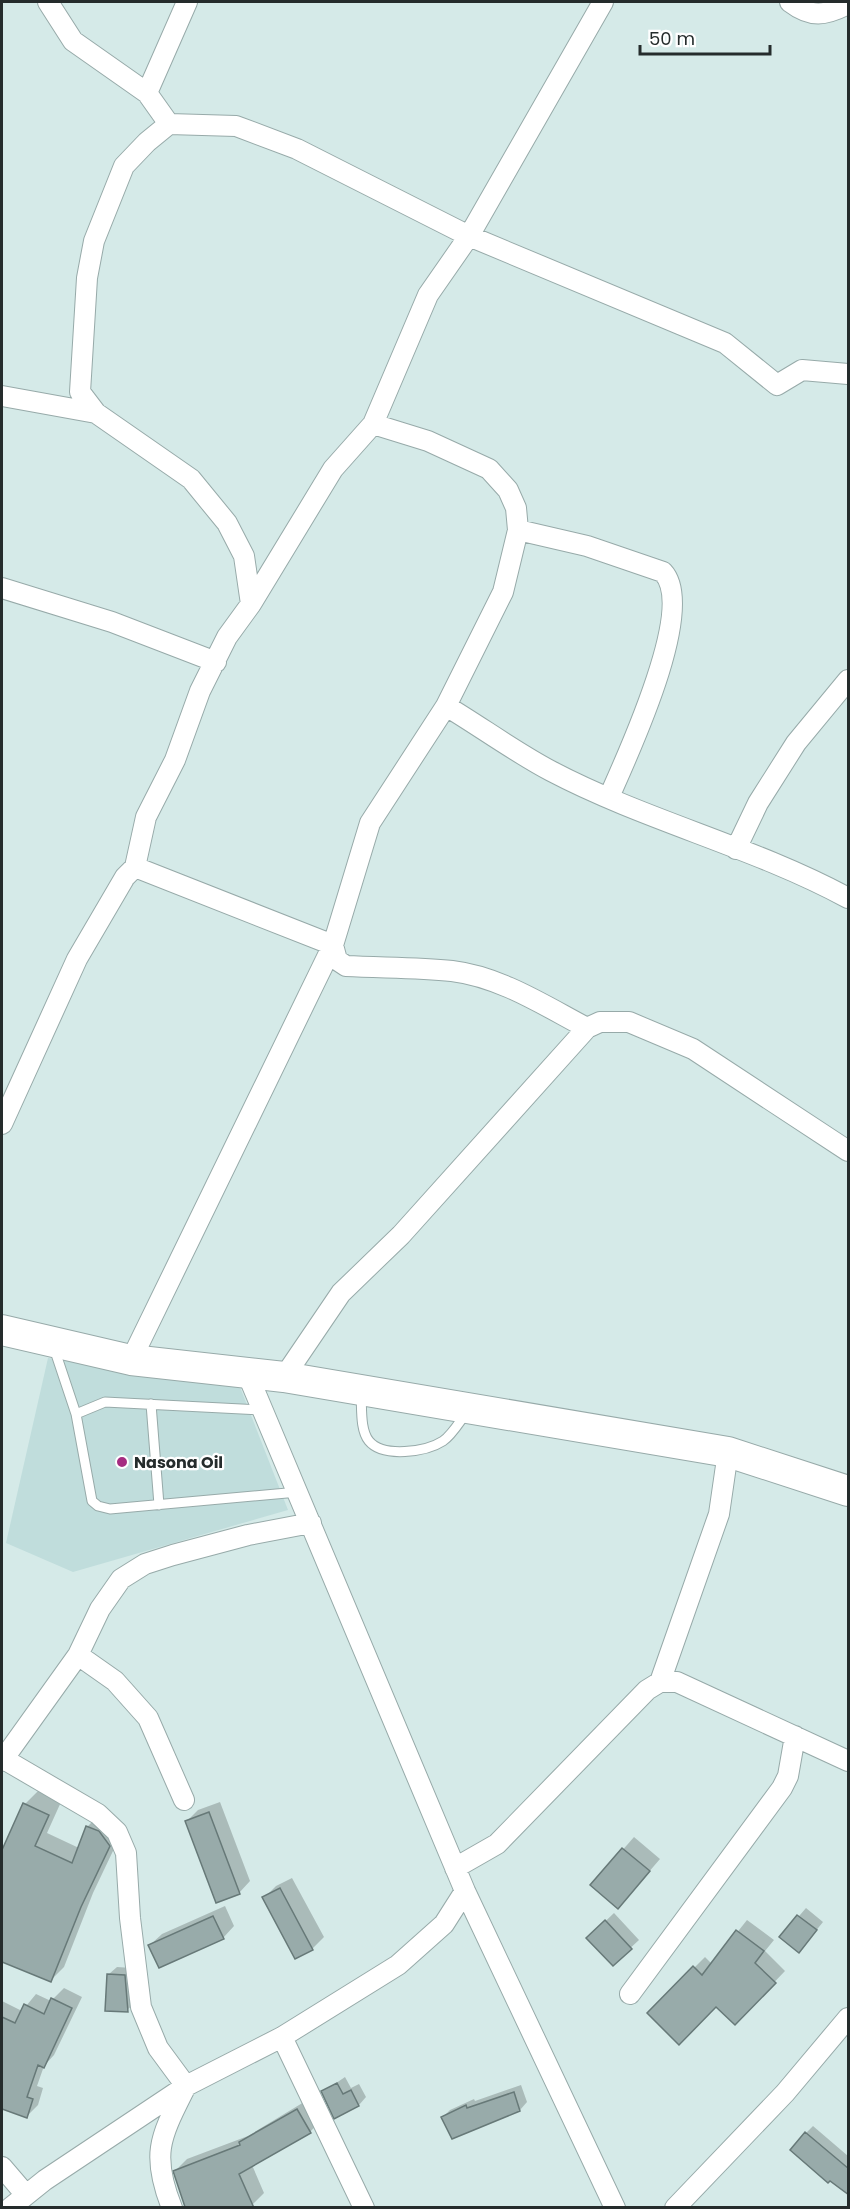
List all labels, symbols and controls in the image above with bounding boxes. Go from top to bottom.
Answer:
scale bar [640,18,770,56]
text: 50 m [649,26,695,51]
place label: Nasona Oil [134,1451,223,1474]
marker: Nasona Oil [115,1455,129,1469]

